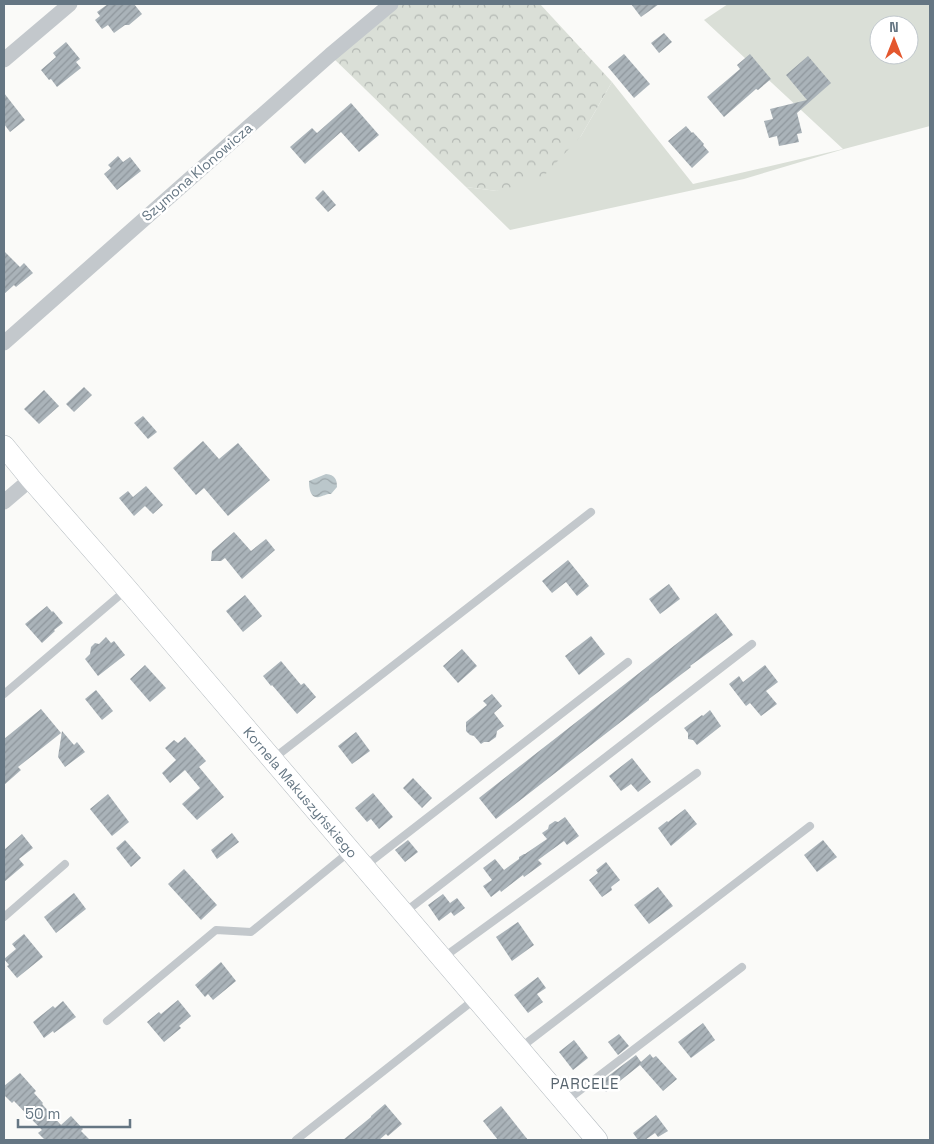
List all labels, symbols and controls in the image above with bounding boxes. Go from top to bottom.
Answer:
north arrow [869,15,919,65]
text: N [889,18,899,36]
street label: Szymona Klonowicza [138,119,256,225]
street label: Kornela Makuszyńskiego [240,723,361,862]
district label: PARCELE [551,1074,619,1093]
scale bar [18,1096,130,1128]
text: 50 m [25,1104,60,1123]

